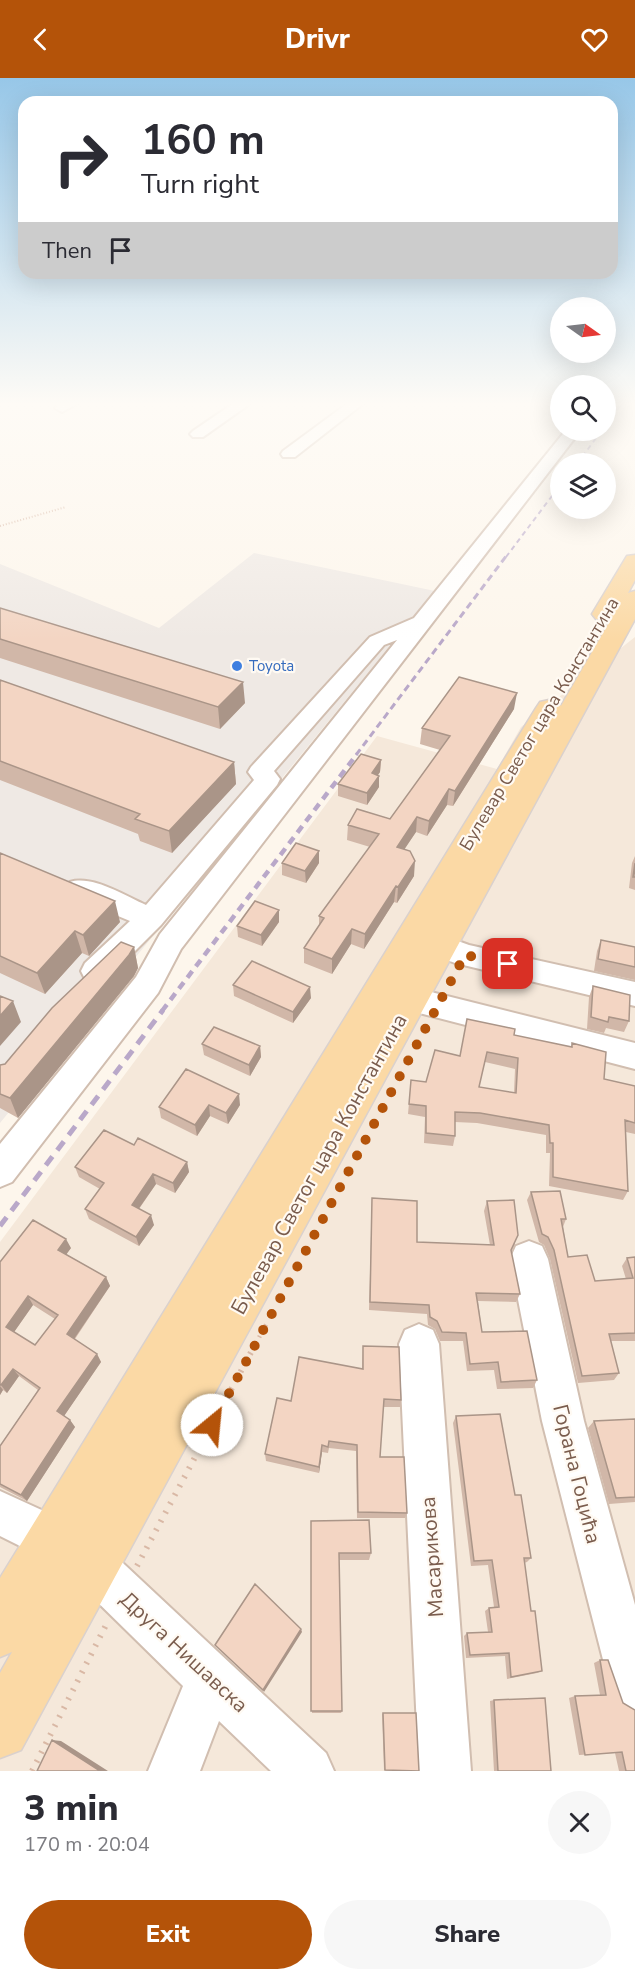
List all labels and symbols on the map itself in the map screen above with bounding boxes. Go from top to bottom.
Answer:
north arrow [550,297,616,363]
street label: Булевар Светог цара Константина [454,593,624,855]
place label: Toyota [249,656,294,676]
marker: Toyota [230,659,244,673]
pin [482,938,533,989]
street label: Булевар Светог цара Константина [224,1009,414,1319]
position arrow [180,1393,244,1457]
street label: Горана Гоцића [546,1401,608,1547]
street label: Масарикова [414,1496,450,1618]
street label: Друга Нишавска [114,1585,254,1719]

